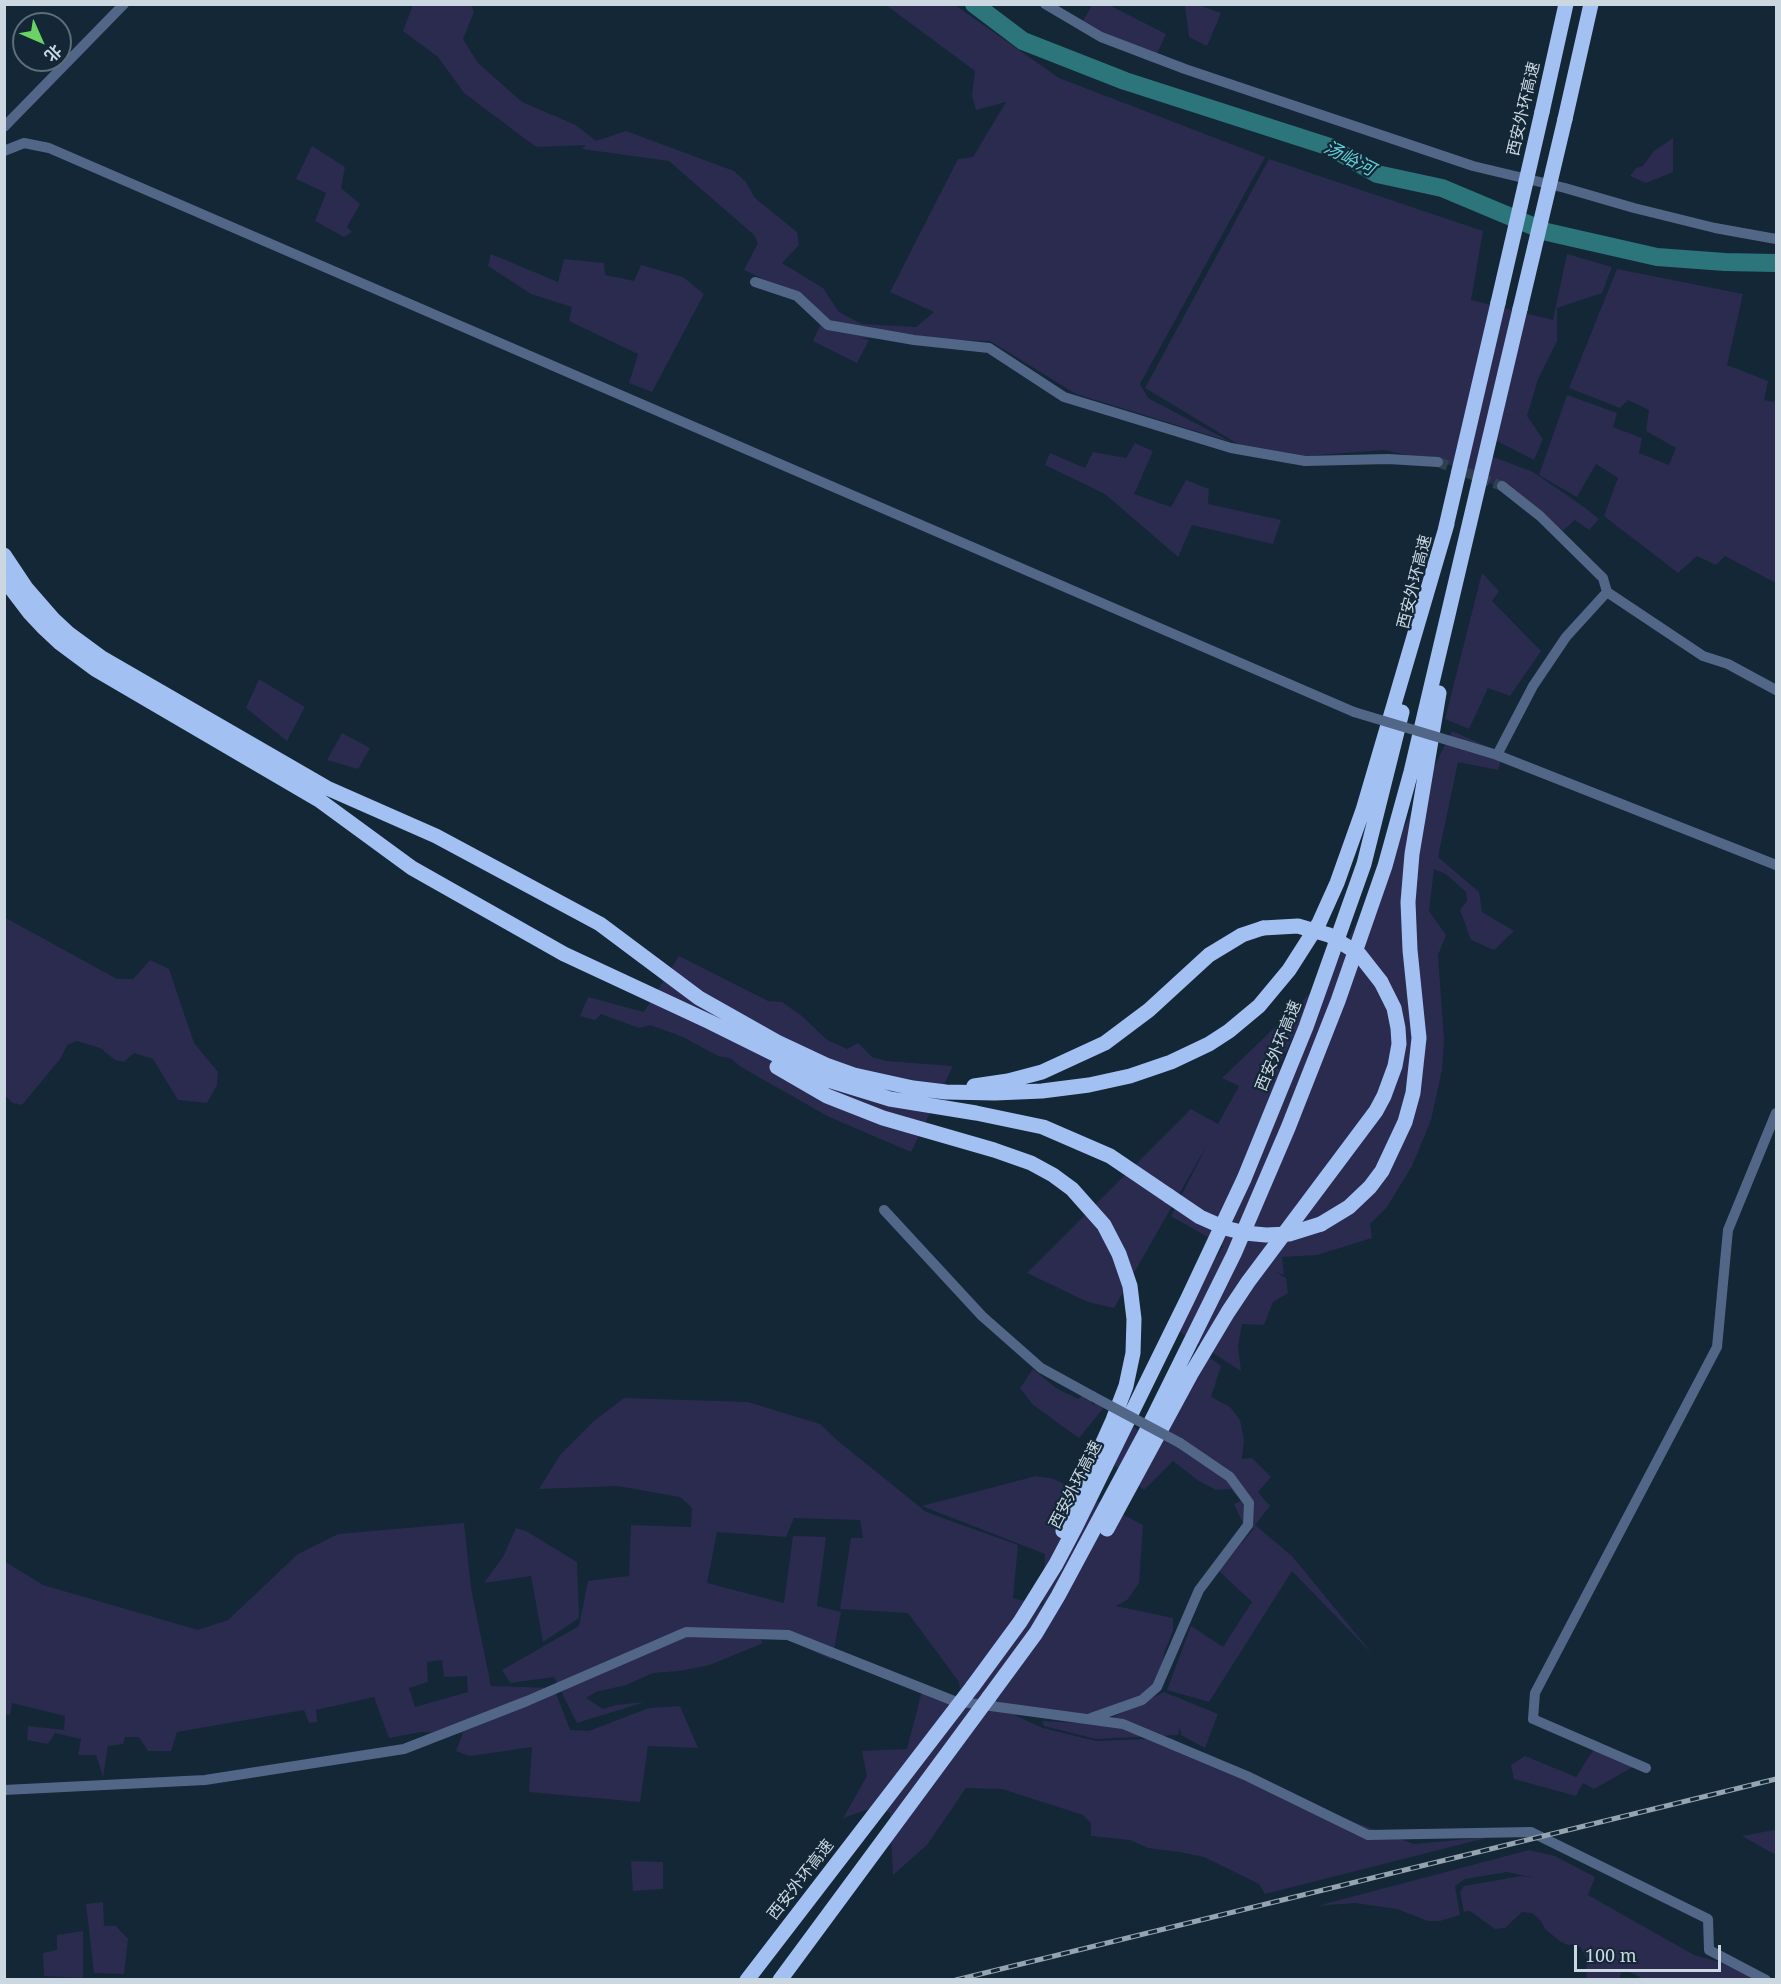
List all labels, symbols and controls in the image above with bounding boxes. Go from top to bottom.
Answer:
north arrow [12,12,72,72]
text: 北 [40,40,67,67]
street label: 西安外环高速 [1504,60,1544,158]
water label: 汤峪河 [1320,137,1378,181]
street label: 西安外环高速 [1394,533,1436,631]
street label: 西安外环高速 [1252,998,1306,1094]
street label: 西安外环高速 [1046,1438,1106,1532]
street label: 西安外环高速 [764,1836,838,1924]
scale bar [1577,1933,1724,1971]
text: 100 m [1585,1943,1637,1967]

